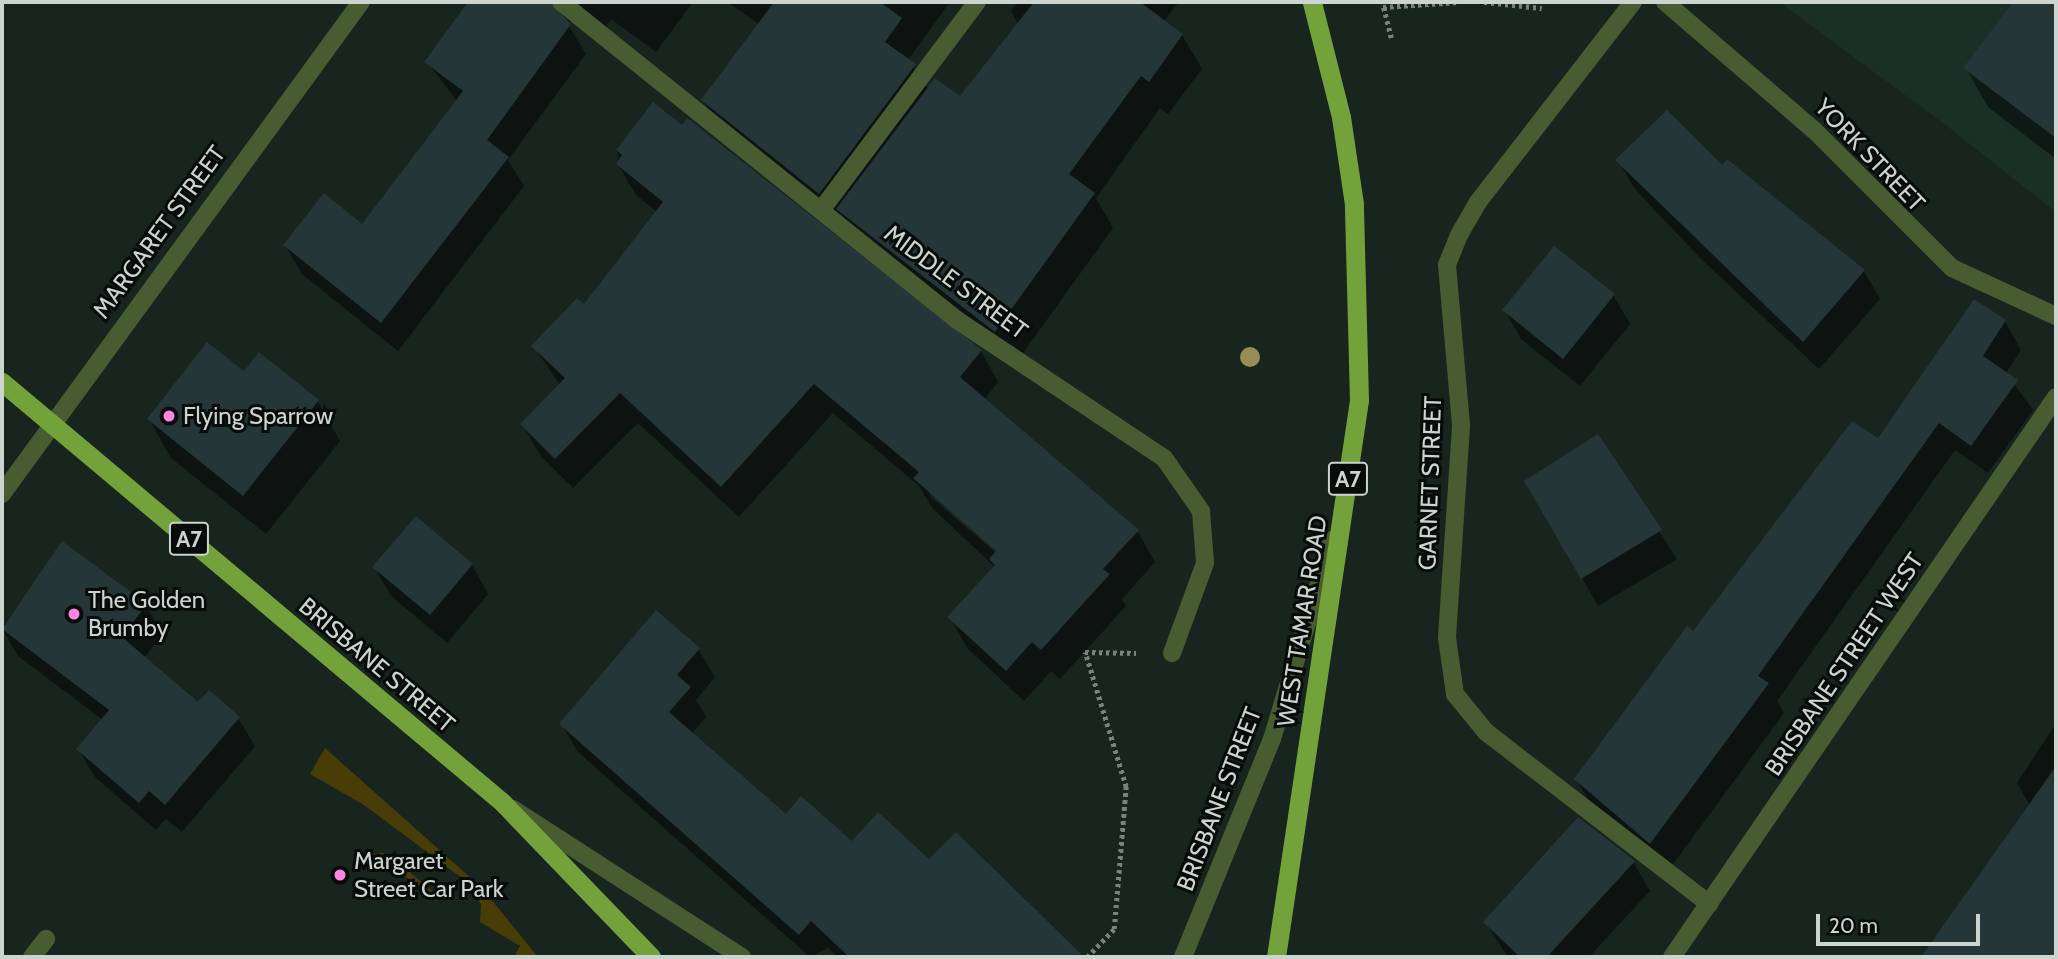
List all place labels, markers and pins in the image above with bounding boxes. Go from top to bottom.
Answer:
place label: Flying Sparrow [183,402,333,430]
marker: Flying Sparrow [161,408,177,424]
place label: The Golden Brumby [88,586,205,642]
marker: The Golden Brumby [66,606,82,622]
place label: Margaret Street Car Park [354,847,504,903]
marker: Margaret Street Car Park [332,867,348,883]

